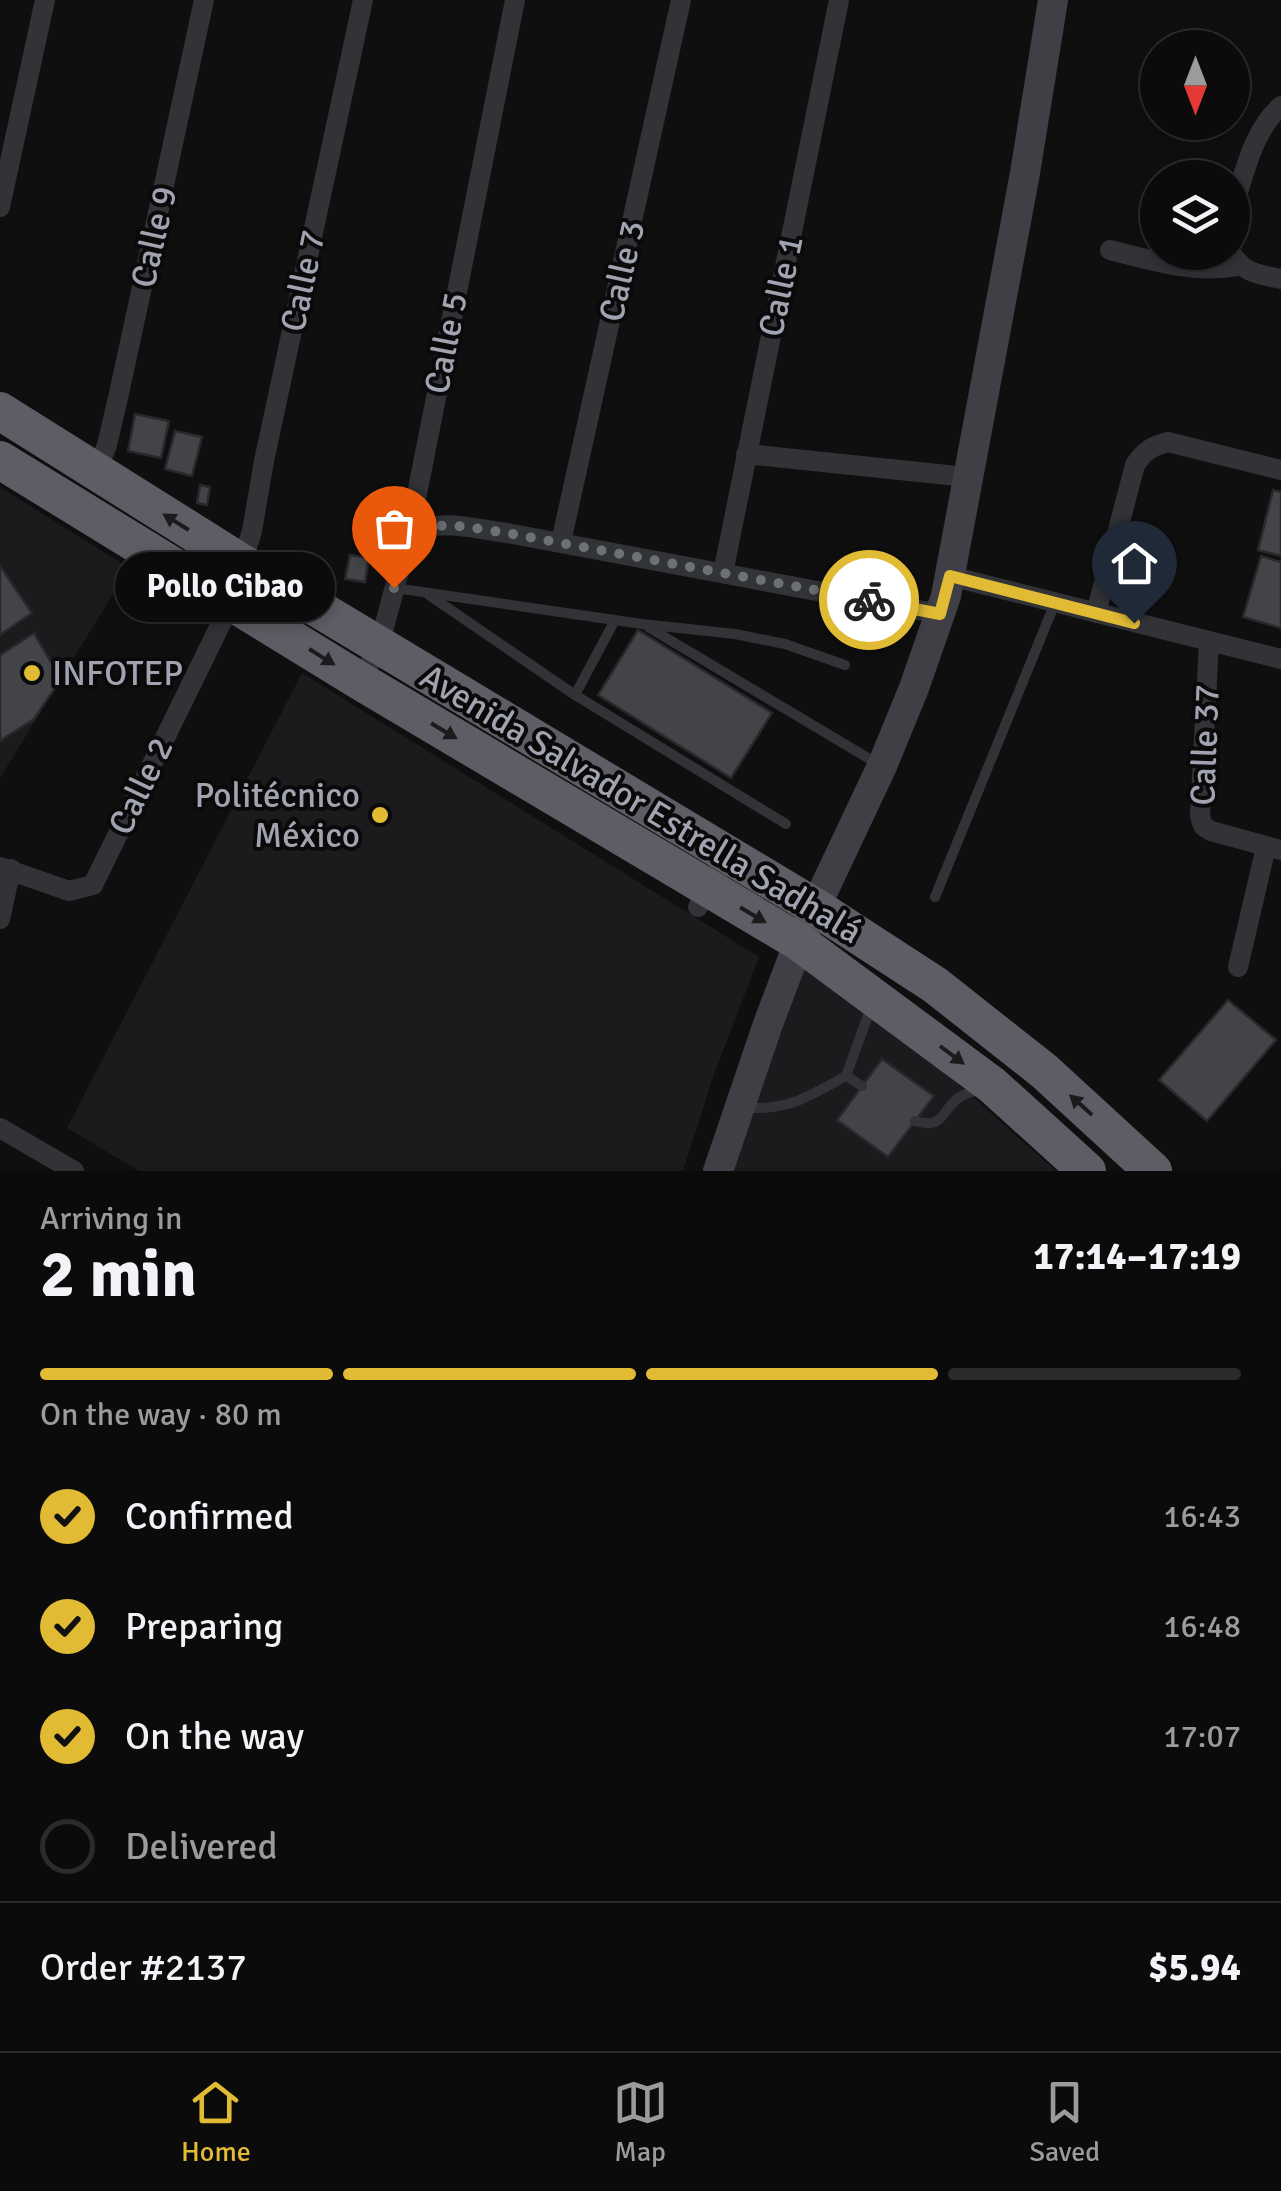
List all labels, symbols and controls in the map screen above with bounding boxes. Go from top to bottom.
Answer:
north arrow [1140,30,1250,140]
map controls [1140,30,1250,270]
button: layers [1140,160,1250,270]
street label: Calle 9 [122,182,186,292]
street label: Calle 3 [590,216,654,326]
street label: Calle 7 [271,226,335,336]
street label: Calle 1 [749,231,813,341]
street label: Calle 5 [415,289,477,397]
pin [352,486,437,589]
icon: bag [367,501,422,556]
one-way arrow [162,514,190,531]
pin [1092,521,1177,624]
icon: home [1107,536,1162,591]
courier [819,550,919,650]
callout: Pollo Cibao [114,553,334,623]
text: Pollo Cibao [146,567,304,606]
icon: bike [842,573,897,628]
one-way arrow [308,648,336,665]
place label: INFOTEP [52,652,183,695]
street label: Avenida Salvador Estrella Sadhalá [412,655,870,953]
marker: INFOTEP [21,662,43,684]
street label: Calle 37 [1181,684,1229,806]
one-way arrow [430,722,458,739]
street label: Calle 2 [99,730,183,842]
place label: Politécnico México [194,774,360,857]
marker: Politécnico México [369,804,391,826]
one-way arrow [739,906,767,923]
one-way arrow [939,1045,965,1066]
one-way arrow [1069,1094,1093,1117]
text: Arriving in [40,1199,182,1238]
text: 17:14–17:19 [1033,1233,1241,1280]
text: 2 min [40,1235,197,1315]
text: On the way · 80 m [40,1395,282,1434]
icon: check [40,1489,95,1544]
text: Confirmed [125,1493,294,1540]
text: 16:43 [1163,1497,1241,1536]
icon: check [40,1599,95,1654]
text: Preparing [125,1603,283,1650]
text: 16:48 [1163,1607,1241,1646]
icon: check [40,1709,95,1764]
text: On the way [125,1713,304,1760]
text: 17:07 [1163,1717,1241,1756]
text: Delivered [125,1823,278,1870]
text: Order #2137 [40,1944,247,1991]
text: $5.94 [1148,1944,1241,1991]
tab: Home [181,2075,251,2169]
tab: Map [613,2075,668,2169]
tab: Saved [1030,2075,1100,2169]

